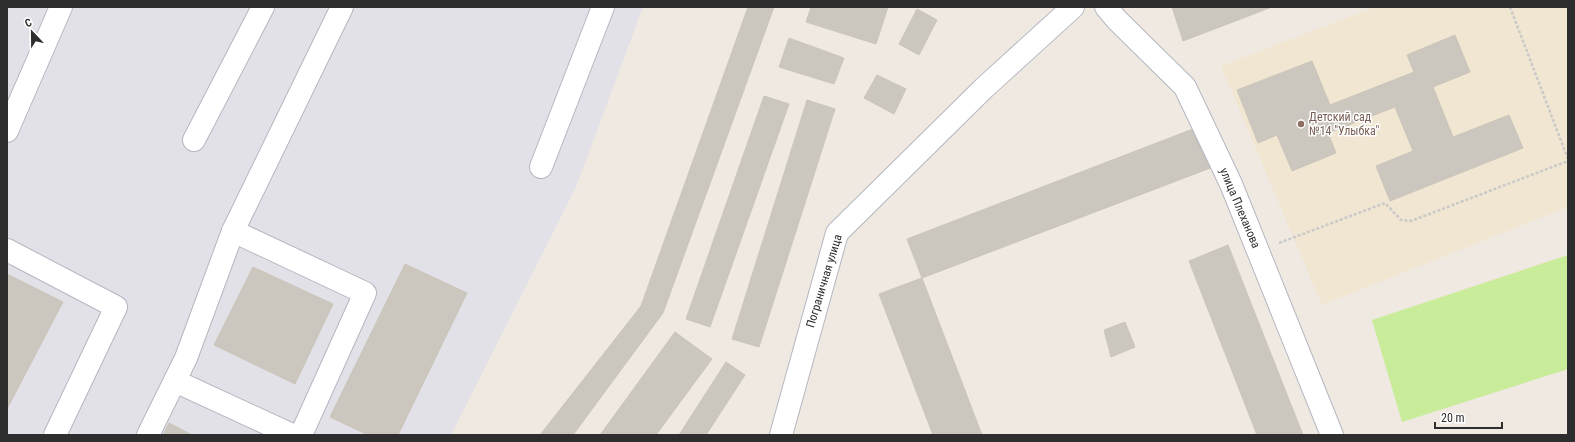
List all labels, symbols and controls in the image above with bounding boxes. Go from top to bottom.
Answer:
north arrow [12,12,52,52]
text: С [23,16,34,30]
place label: Детский сад №14 "Улыбка" [1309,110,1379,138]
marker: Детский сад №14 "Улыбка" [1296,119,1306,129]
street label: улица Плеханова [1217,166,1263,251]
street label: Пограничная улица [803,232,845,329]
scale bar [1435,404,1502,430]
text: 20 m [1441,411,1465,425]

